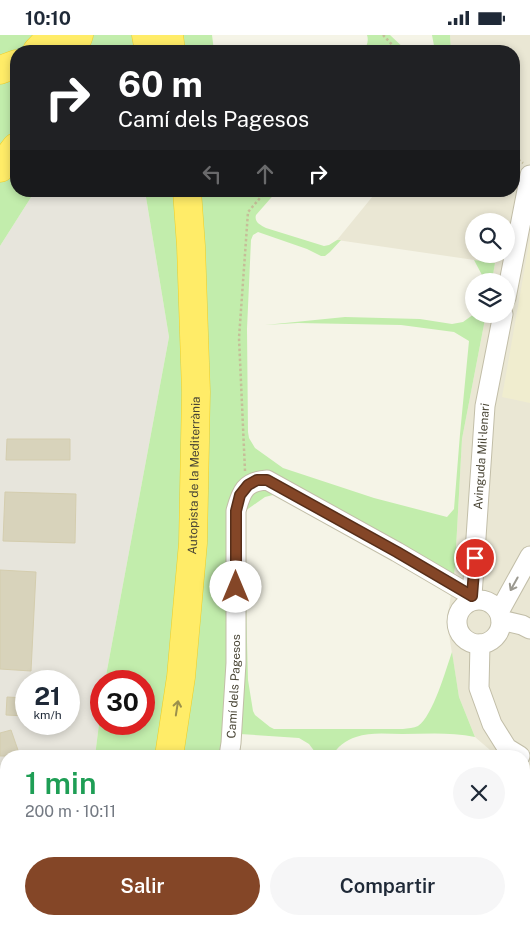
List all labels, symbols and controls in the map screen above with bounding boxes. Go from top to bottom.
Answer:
text: 10:10 [25,7,71,29]
text: 60 m [118,64,203,105]
icon: right [35,65,100,130]
text: Camí dels Pagesos [118,106,309,132]
icon: left [198,160,226,188]
icon: ahead [251,160,279,188]
icon: right [304,160,332,188]
map controls [465,213,515,323]
button: search [465,213,515,263]
button: layers [465,273,515,323]
street label: Autopista de la Mediterrània [185,396,203,555]
street label: Avinguda Mil·lenari [471,402,492,510]
pin [454,537,496,579]
icon: arrive [461,544,489,572]
position arrow [209,560,261,612]
one-way arrow [509,577,519,591]
street label: Camí dels Pagesos [224,634,243,739]
speed limit sign: 30 [90,670,155,735]
text: 21 [34,681,61,711]
one-way arrow [172,700,182,716]
text: km/h [33,708,62,722]
text: 1 min [25,765,96,801]
button: close [453,767,505,819]
text: 200 m · 10:11 [25,802,116,821]
button: Salir [25,857,260,915]
button: Compartir [270,857,505,915]

